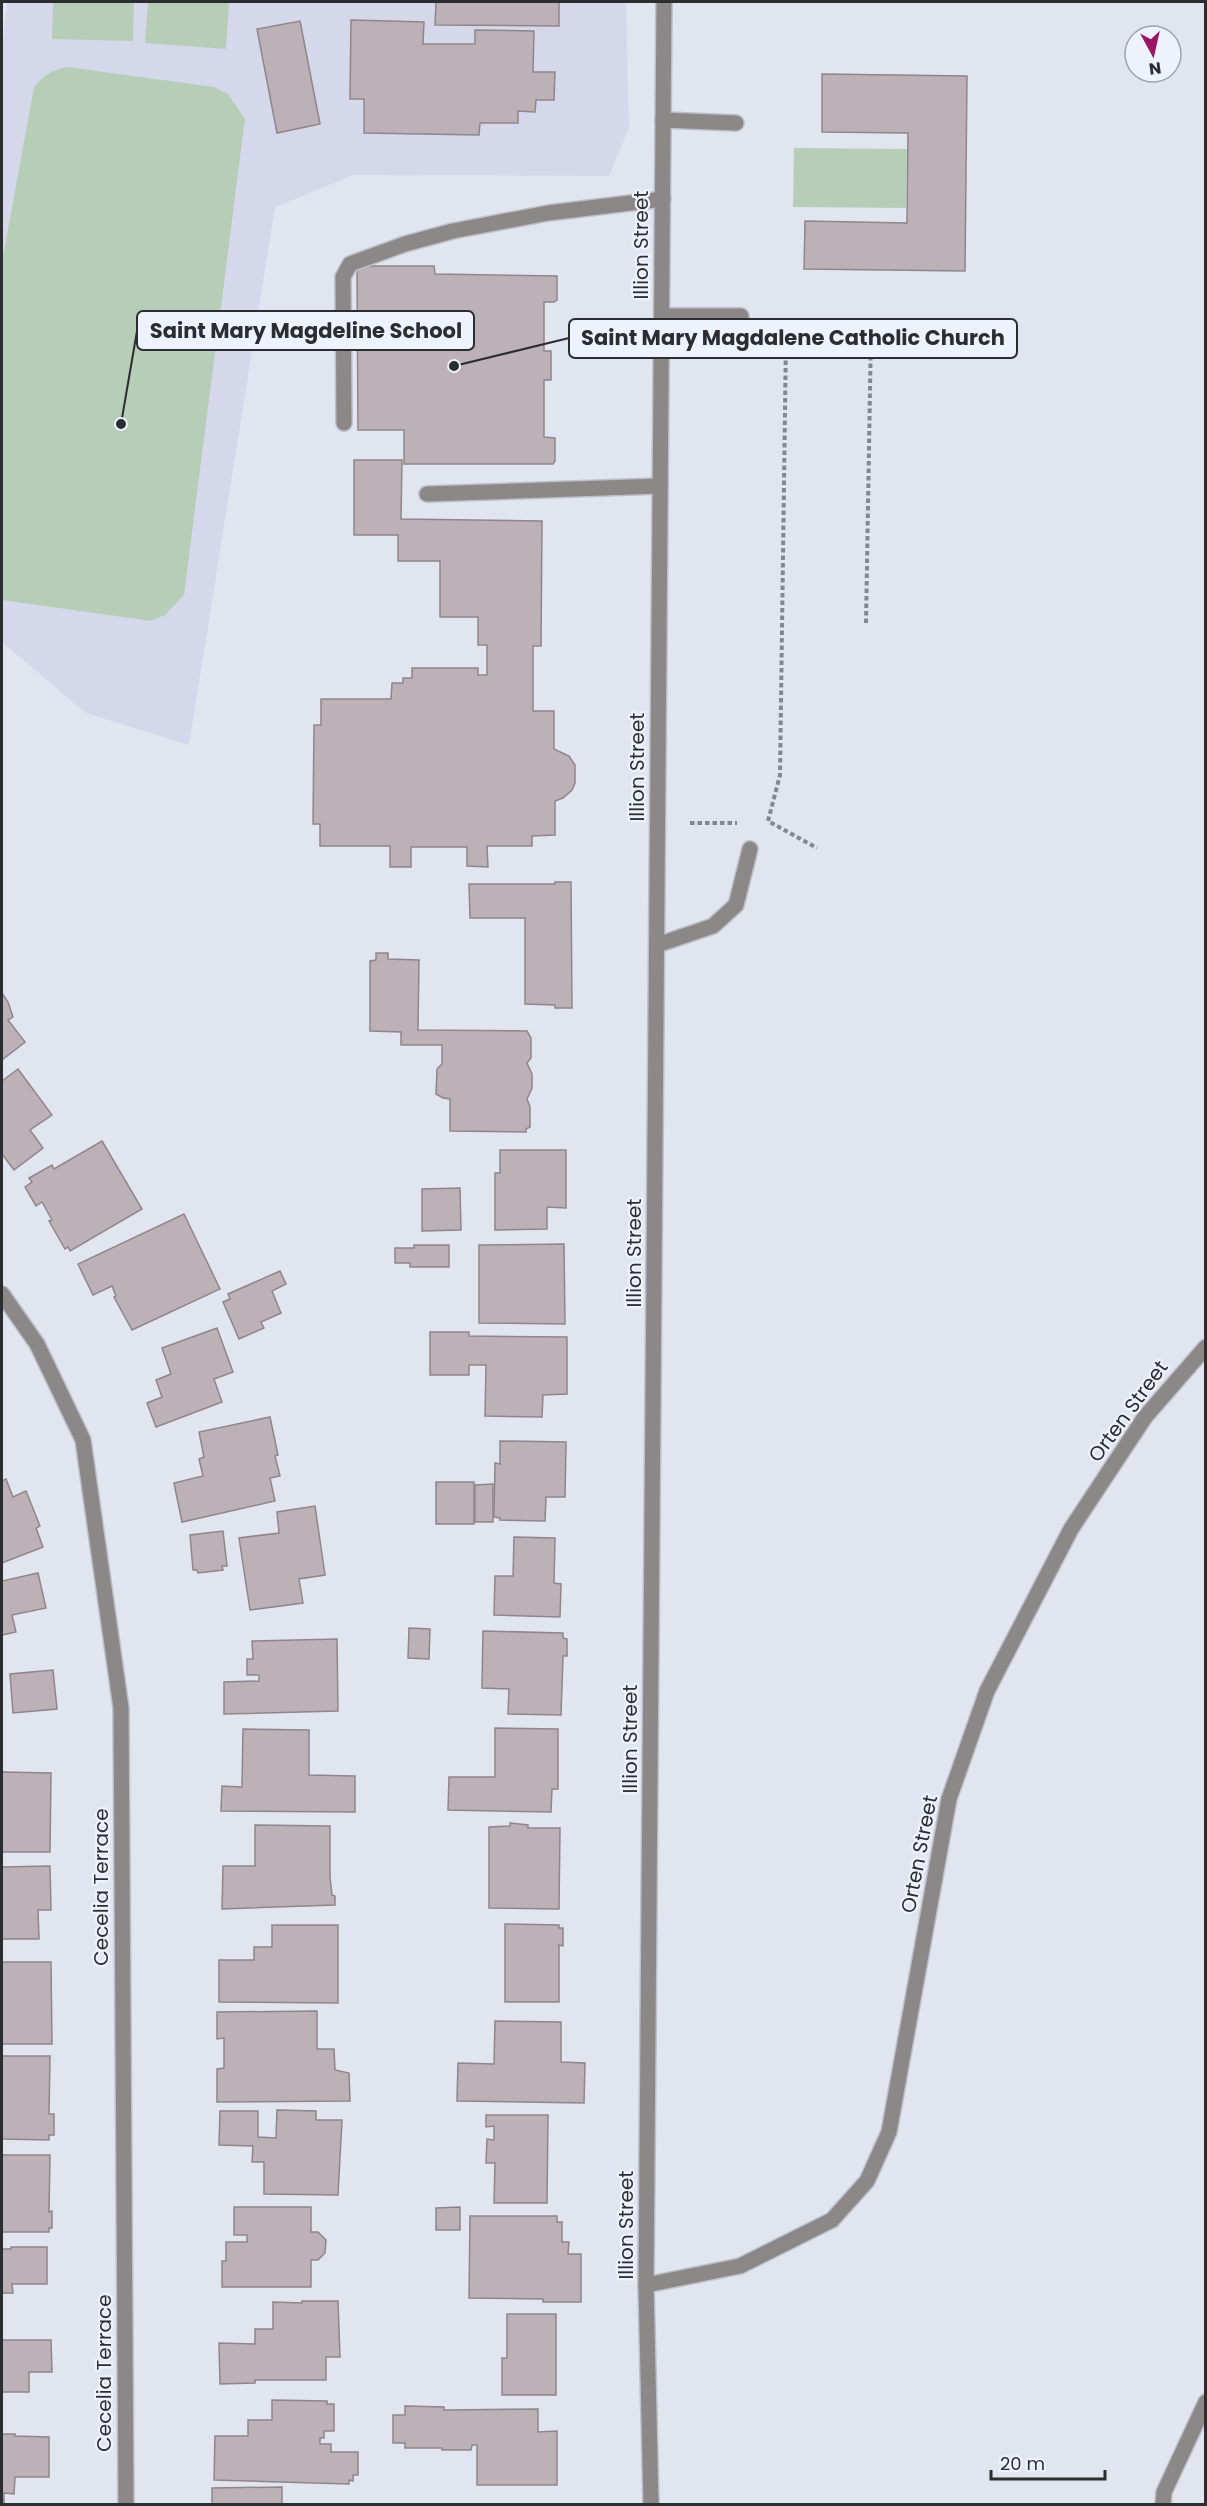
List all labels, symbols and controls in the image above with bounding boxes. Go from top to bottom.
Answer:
north arrow [1123,24,1183,84]
text: N [1147,56,1163,81]
street label: Illion Street [627,190,655,300]
callout: Saint Mary Magdeline School [137,311,474,350]
text: Saint Mary Magdeline School [150,316,462,345]
callout: Saint Mary Magdalene Catholic Church [569,319,1017,358]
text: Saint Mary Magdalene Catholic Church [581,323,1005,352]
street label: Illion Street [623,712,651,822]
street label: Illion Street [620,1198,648,1308]
street label: Orten Street [1082,1354,1174,1468]
street label: Illion Street [616,1684,644,1794]
street label: Orten Street [894,1793,944,1915]
street label: Cecelia Terrace [87,1808,115,1966]
street label: Illion Street [612,2170,640,2280]
street label: Cecelia Terrace [90,2294,118,2452]
scale bar [991,2443,1105,2481]
text: 20 m [1000,2451,1045,2476]

